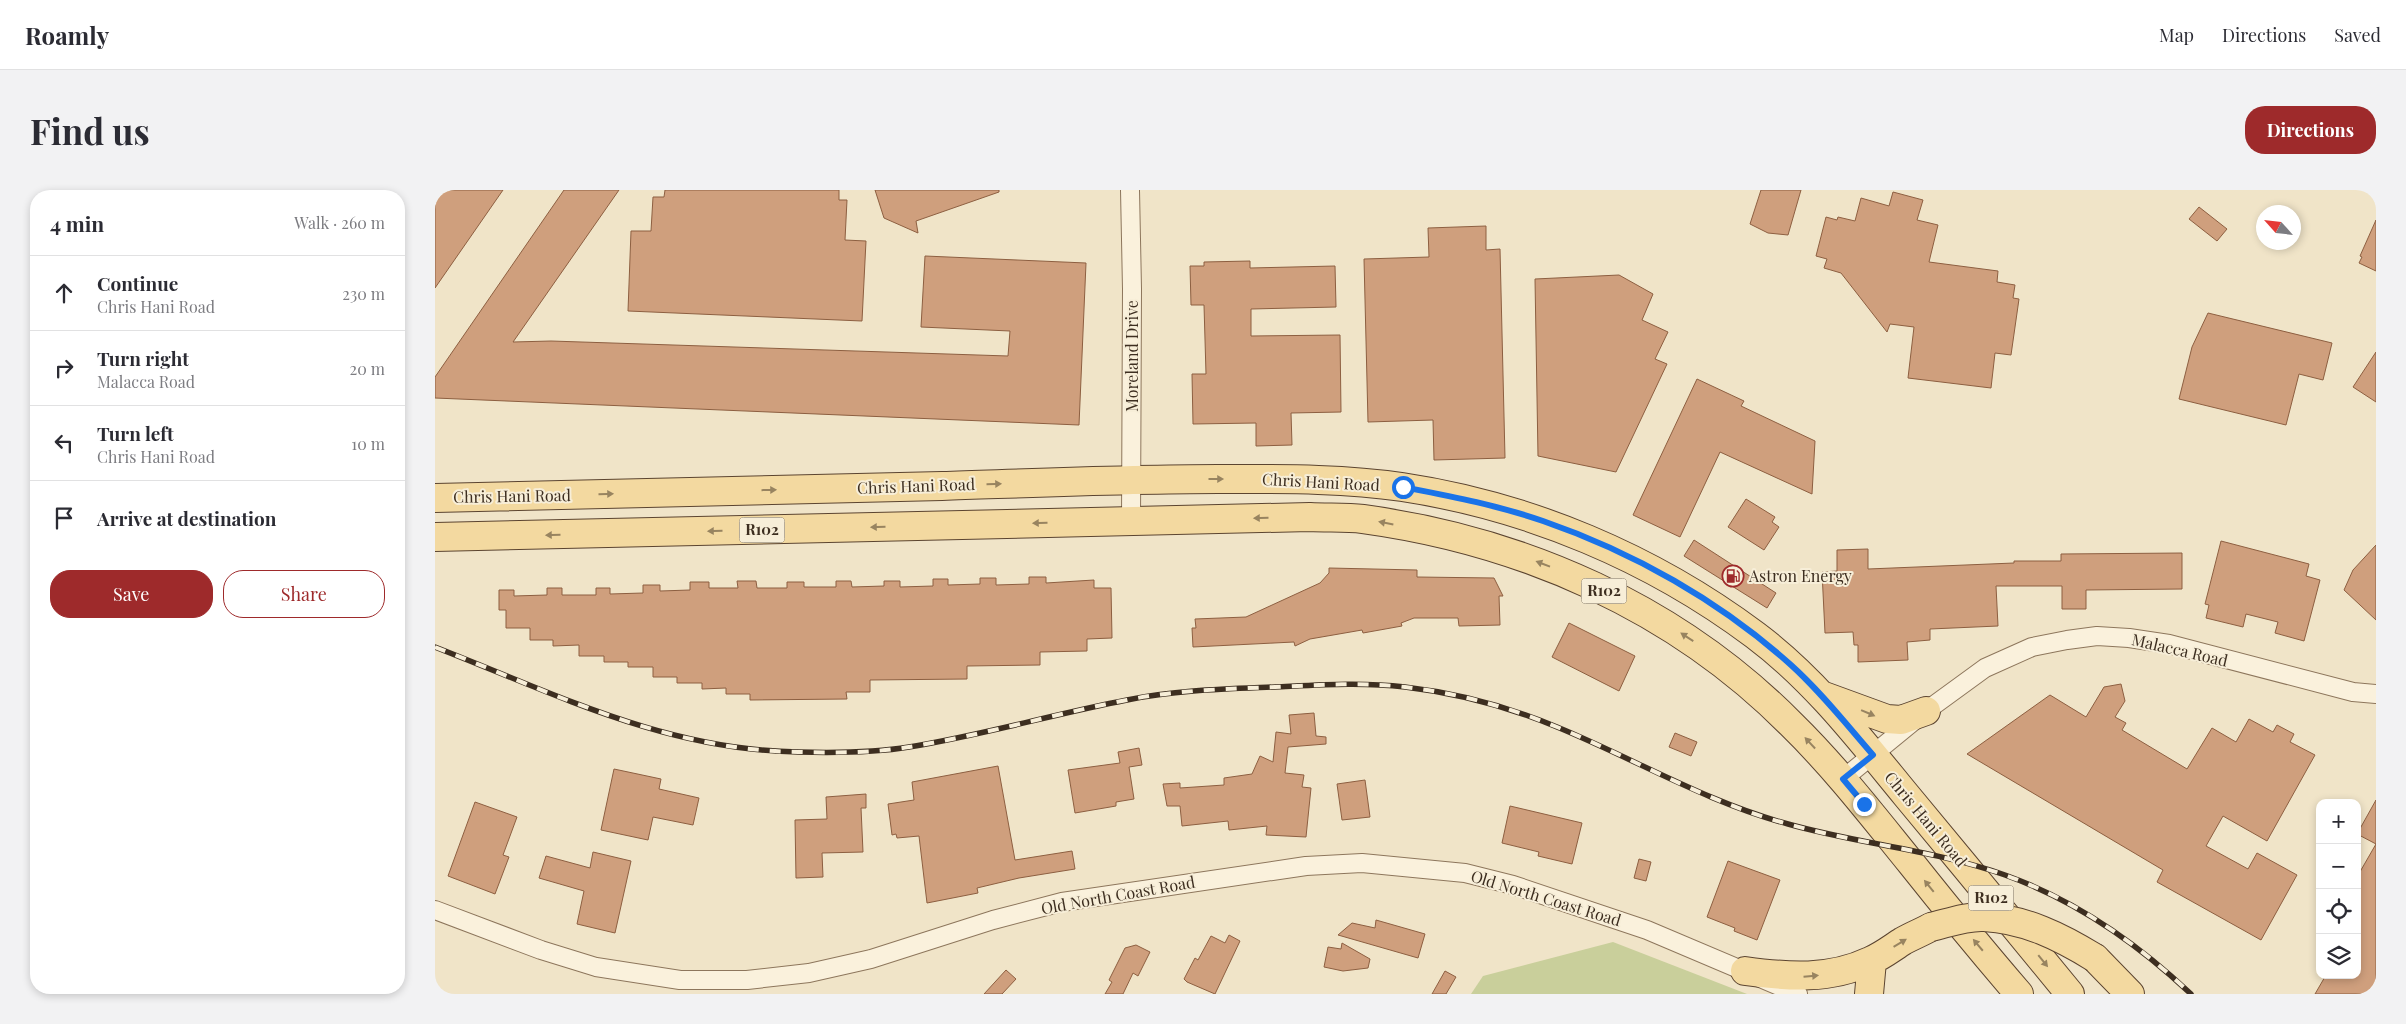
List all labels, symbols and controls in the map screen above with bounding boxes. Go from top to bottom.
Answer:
text: Roamly [25,19,109,51]
text: Map [2159,23,2194,47]
text: Directions [2222,23,2306,47]
text: Saved [2334,23,2381,47]
button: Directions [2245,106,2376,154]
text: Find us [30,107,150,154]
north arrow [2256,205,2301,250]
text: 4 min [50,209,104,237]
text: Walk · 260 m [294,212,385,233]
text: Continue [97,270,178,296]
icon: ahead [50,279,78,307]
text: 230 m [342,283,385,304]
text: Chris Hani Road [97,296,215,317]
street label: Moreland Drive [1121,300,1142,412]
text: Turn right [97,345,189,371]
icon: right [50,354,78,382]
text: 20 m [350,358,385,379]
text: Malacca Road [97,371,195,392]
text: Turn left [97,420,174,446]
icon: left [50,429,78,457]
text: 10 m [351,433,385,454]
text: Chris Hani Road [97,446,215,467]
street label: Chris Hani Road [1262,468,1380,495]
street label: Chris Hani Road [857,473,975,498]
one-way arrow [1209,475,1225,483]
route start [1392,476,1415,499]
one-way arrow [986,480,1002,488]
street label: Chris Hani Road [453,484,571,507]
one-way arrow [761,486,777,494]
one-way arrow [598,490,614,498]
icon: arrive [50,504,78,532]
text: Arrive at destination [97,505,277,531]
one-way arrow [1253,514,1269,522]
road number: R102 [739,518,785,542]
one-way arrow [1032,519,1048,527]
one-way arrow [1377,519,1393,527]
one-way arrow [870,523,886,531]
one-way arrow [707,527,723,535]
one-way arrow [545,531,561,539]
one-way arrow [1535,560,1550,567]
fuel station icon: Astron Energy [1721,564,1745,588]
place label: Astron Energy [1748,565,1852,586]
button: Save [50,570,213,618]
button: Share [223,570,385,618]
road number: R102 [1581,578,1627,604]
street label: Malacca Road [2130,628,2230,671]
one-way arrow [1681,633,1694,642]
one-way arrow [1861,709,1875,717]
one-way arrow [1804,738,1816,750]
street label: Chris Hani Road [1880,767,1972,871]
route end [1853,793,1876,816]
map controls [2316,799,2361,979]
button: + [2316,799,2361,844]
button: − [2316,844,2361,889]
street label: Old North Coast Road [1468,865,1624,930]
street label: Old North Coast Road [1039,871,1197,918]
one-way arrow [1924,879,1935,892]
road number: R102 [1969,886,2013,910]
button: locate [2316,889,2361,934]
button: layers [2316,934,2361,979]
one-way arrow [1894,938,1907,947]
one-way arrow [1972,940,1984,952]
one-way arrow [2038,954,2049,967]
one-way arrow [1803,971,1819,979]

